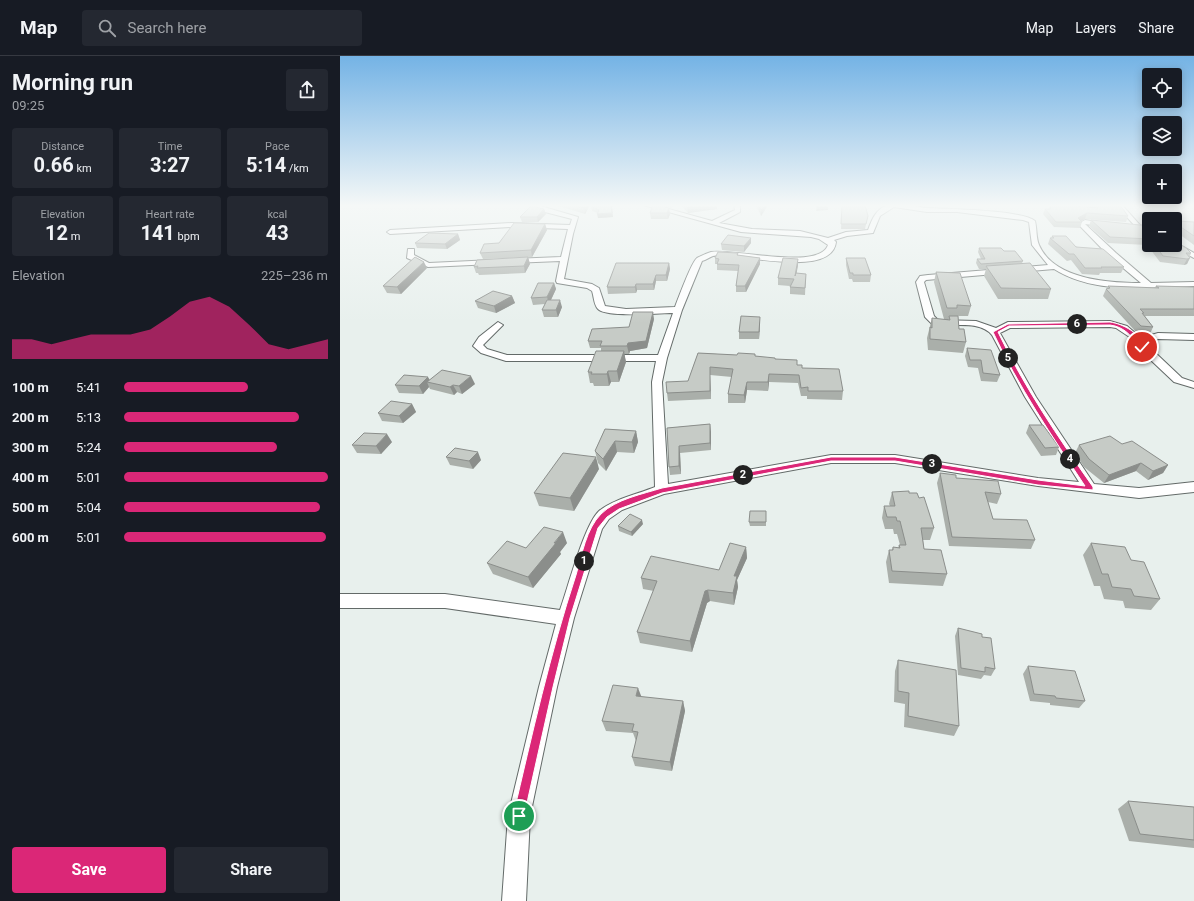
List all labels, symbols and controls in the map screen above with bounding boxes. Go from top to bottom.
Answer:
search box [82,10,362,46]
text: Map [20,16,58,39]
icon: search [96,17,118,39]
text: Search here [128,19,206,37]
text: Map [1026,20,1053,36]
text: Layers [1075,20,1116,36]
text: Share [1138,20,1174,36]
map controls [1142,68,1182,252]
button: locate [1142,68,1182,108]
button: share [286,69,328,111]
text: Morning run [12,70,133,95]
text: 09:25 [12,98,44,113]
button: layers [1142,116,1182,156]
text: Distance [41,140,84,153]
text: Time [158,140,182,153]
text: Pace [265,140,290,153]
text: 0.66 [34,153,74,177]
text: 3:27 [150,153,190,177]
text: 5:14 [246,153,286,177]
text: km [74,162,92,175]
text: /km [286,162,309,175]
button: + [1142,164,1182,204]
text: Elevation [40,208,85,221]
text: Heart rate [146,208,194,221]
text: kcal [267,208,287,221]
button: − [1142,212,1182,252]
text: 12 [45,221,68,245]
text: 141 [140,221,175,245]
text: 43 [266,221,289,245]
text: m [68,230,80,243]
text: bpm [175,230,200,243]
text: Elevation [12,268,65,283]
text: 225–236 m [261,268,328,283]
pin: 6 [1067,314,1087,334]
text: 6 [1074,317,1080,330]
pin [1125,330,1159,364]
icon: check [1131,336,1153,358]
pin: 5 [998,348,1018,368]
text: 5 [1005,351,1011,364]
text: 100 m [12,380,49,395]
text: 5:41 [76,380,101,395]
text: 200 m [12,410,49,425]
text: 5:13 [76,410,101,425]
text: 300 m [12,440,49,455]
text: 5:24 [76,440,101,455]
pin: 4 [1060,449,1080,469]
text: 4 [1067,452,1073,465]
pin: 3 [922,454,942,474]
text: 3 [929,457,935,470]
pin: 2 [733,465,753,485]
text: 2 [740,468,746,481]
text: 400 m [12,470,49,485]
text: 5:01 [76,470,101,485]
text: 500 m [12,500,49,515]
text: 5:04 [76,500,101,515]
text: 600 m [12,530,49,545]
text: 5:01 [76,530,101,545]
pin: 1 [574,551,594,571]
text: 1 [581,554,587,567]
pin [502,799,536,833]
icon: arrive [508,805,530,827]
button: Save [12,847,166,893]
button: Share [174,847,328,893]

